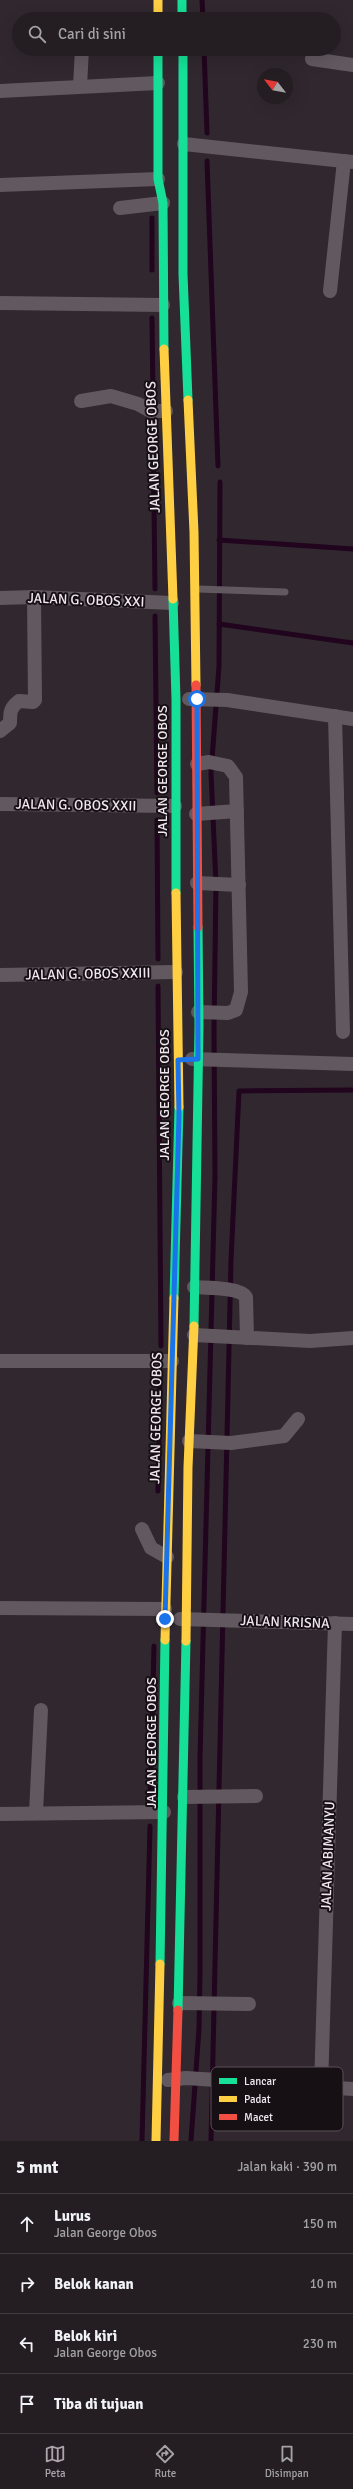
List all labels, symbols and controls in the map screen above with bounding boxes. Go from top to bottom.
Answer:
search box [12,12,341,56]
icon: search [26,23,48,45]
text: Cari di sini [58,25,126,43]
north arrow [257,68,293,104]
street label: JALAN GEORGE OBOS [142,381,164,513]
street label: JALAN G. OBOS XXI [27,589,145,611]
route start [188,690,206,708]
street label: JALAN GEORGE OBOS [154,705,171,837]
street label: JALAN G. OBOS XXII [15,795,137,815]
street label: JALAN G. OBOS XXIII [25,964,151,984]
street label: JALAN GEORGE OBOS [156,1029,173,1161]
street label: JALAN GEORGE OBOS [146,1352,166,1484]
route end [156,1610,174,1628]
street label: JALAN KRISNA [240,1612,331,1632]
street label: JALAN GEORGE OBOS [143,1677,160,1809]
street label: JALAN ABIMANYU [318,1801,338,1911]
legend [211,2067,343,2131]
text: Lancar [244,2075,276,2088]
text: Padat [244,2093,271,2106]
text: Macet [244,2111,273,2124]
text: 5 mnt [16,2157,58,2178]
text: Jalan kaki · 390 m [238,2159,337,2175]
text: Lurus [54,2207,91,2225]
icon: ahead [16,2213,38,2235]
text: 150 m [303,2216,337,2232]
text: Jalan George Obos [54,2225,157,2241]
icon: right [16,2273,38,2295]
text: Belok kanan [54,2275,134,2293]
text: 10 m [310,2276,337,2292]
text: Belok kiri [54,2327,117,2345]
icon: left [16,2333,38,2355]
text: 230 m [303,2336,337,2352]
text: Jalan George Obos [54,2345,157,2361]
icon: arrive [16,2393,38,2415]
text: Tiba di tujuan [54,2395,144,2413]
tab: Peta [44,2443,66,2480]
tab: Rute [154,2443,176,2480]
tab: Disimpan [265,2443,309,2480]

